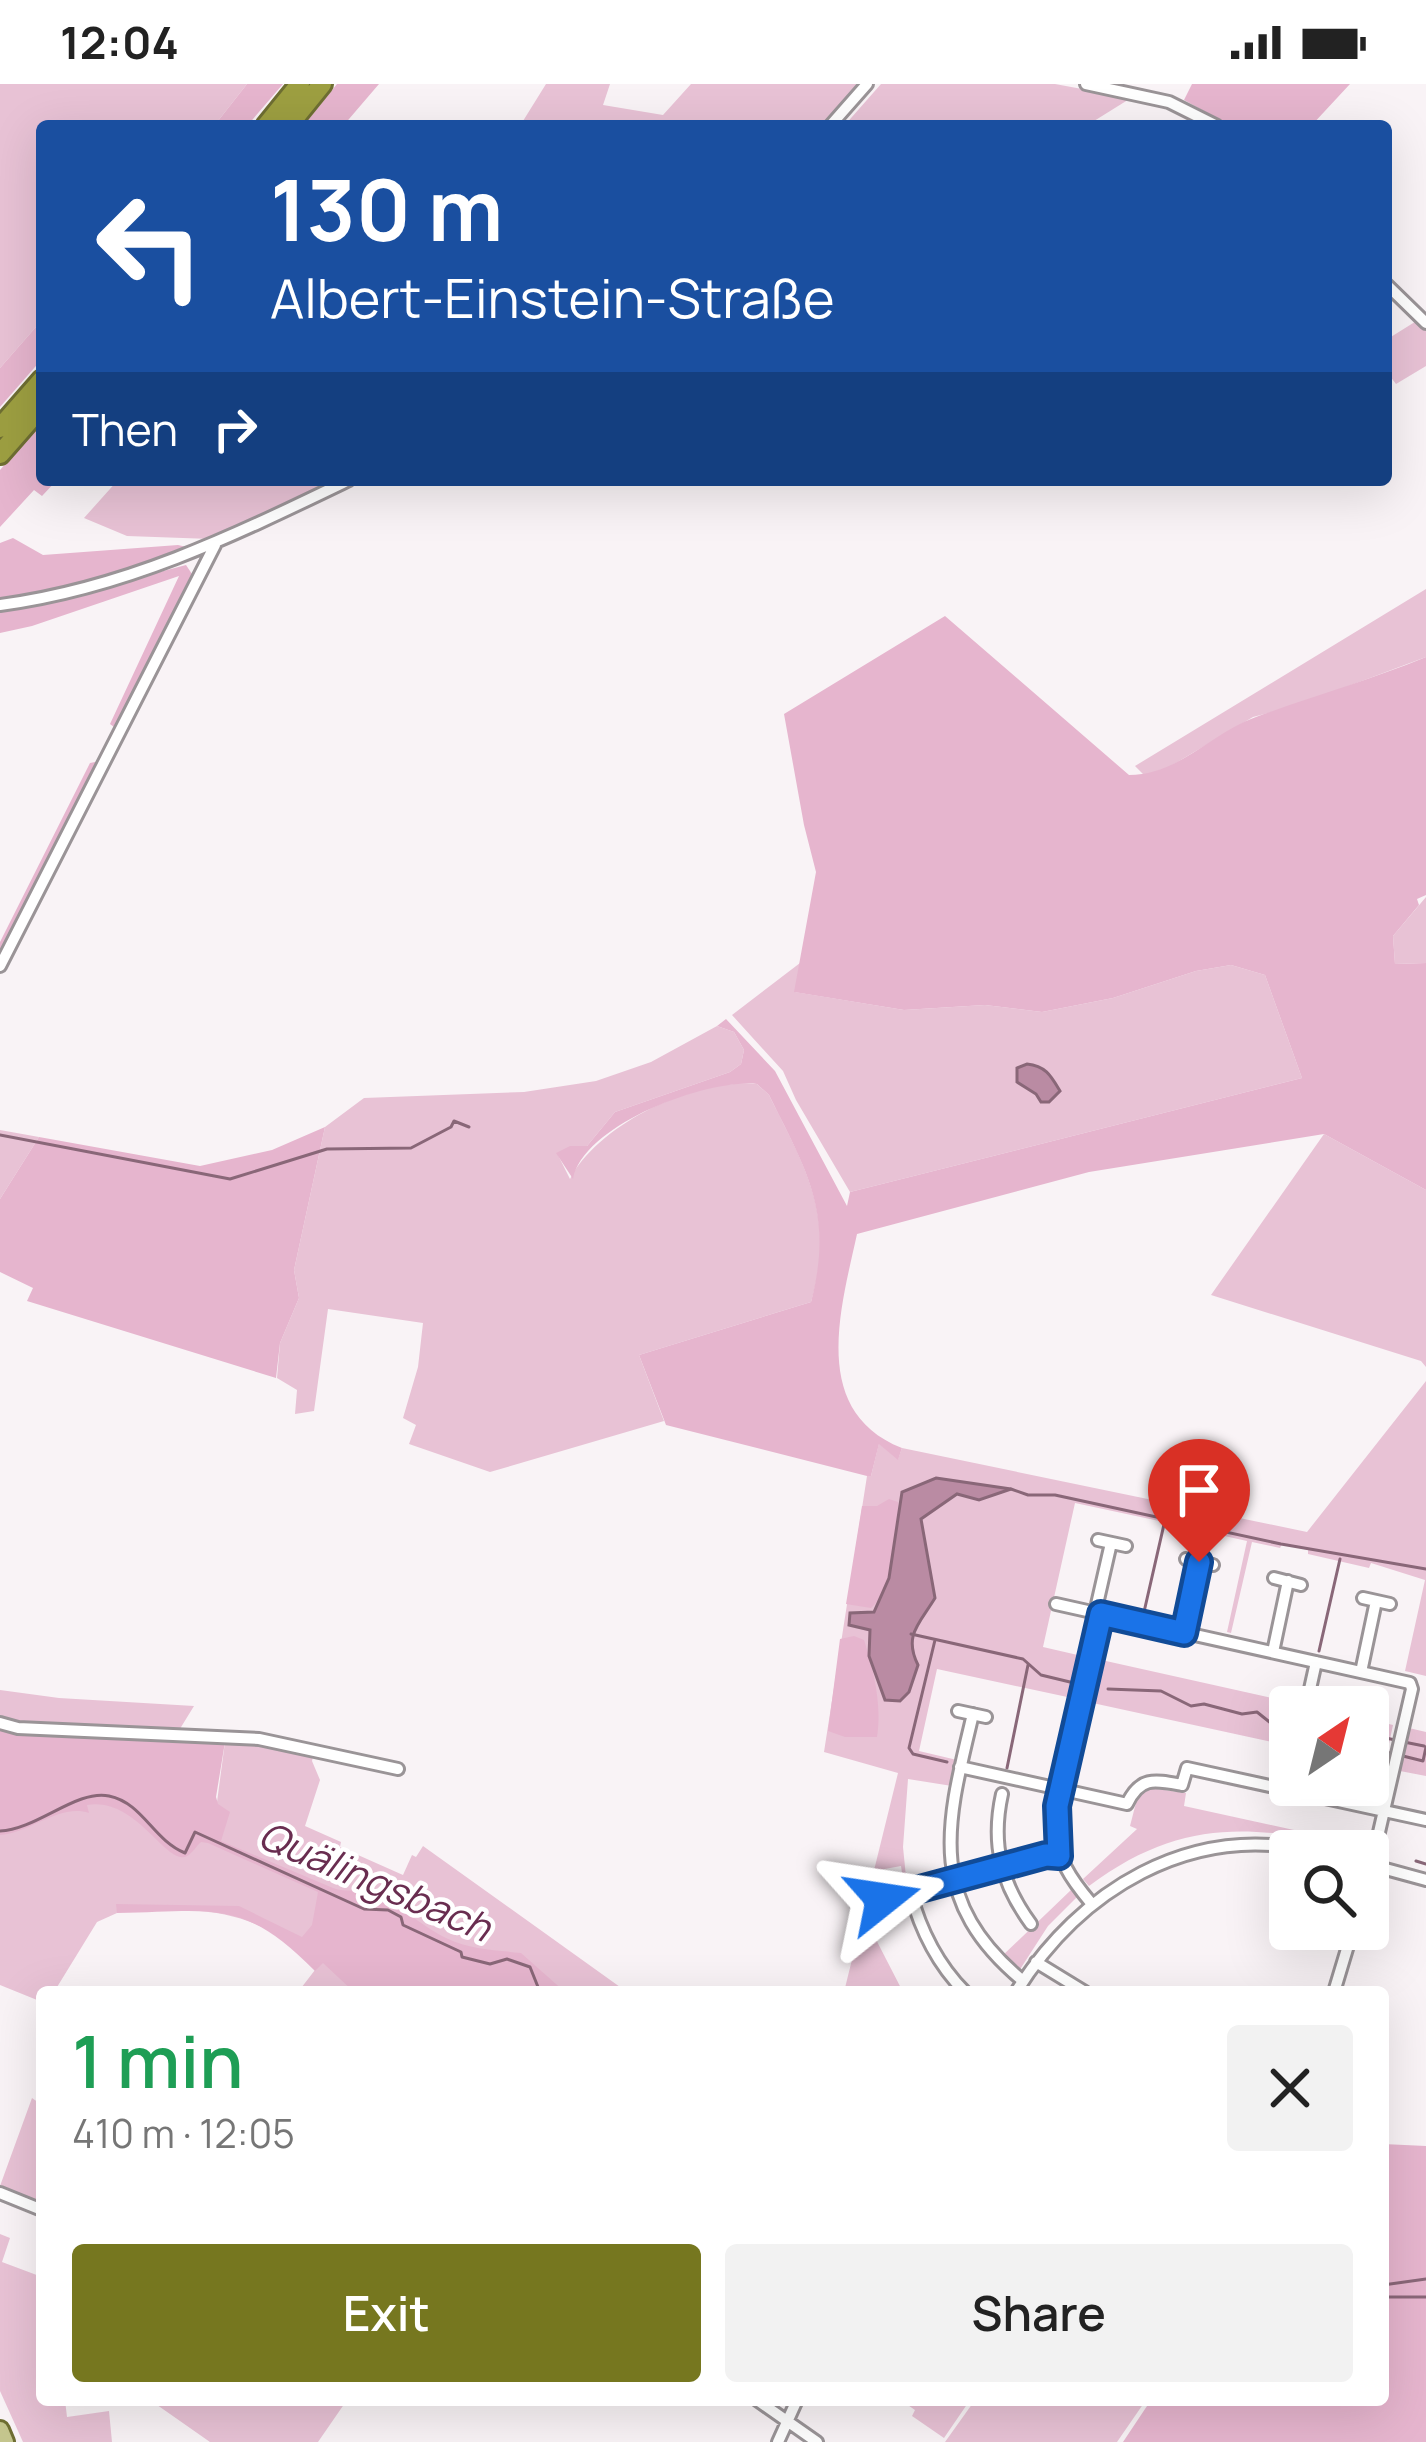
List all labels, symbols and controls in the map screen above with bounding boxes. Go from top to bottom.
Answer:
text: 12:04 [60,11,179,73]
text: 130 m [270,151,503,266]
icon: left [72,168,228,324]
text: Albert-Einstein-Straße [270,260,835,334]
icon: right [202,396,268,462]
text: Then [72,398,178,460]
pin [1148,1439,1250,1562]
icon: arrive [1166,1457,1232,1523]
north arrow [1269,1686,1389,1806]
map controls [1269,1686,1389,1950]
water label: Quälingsbach [251,1807,502,1954]
button: search [1269,1830,1389,1950]
position arrow [820,1836,946,1962]
text: 1 min [72,2011,244,2110]
button: close [1227,2025,1353,2151]
text: 410 m · 12:05 [72,2106,295,2160]
button: Exit [72,2244,701,2382]
button: Share [725,2244,1353,2382]

